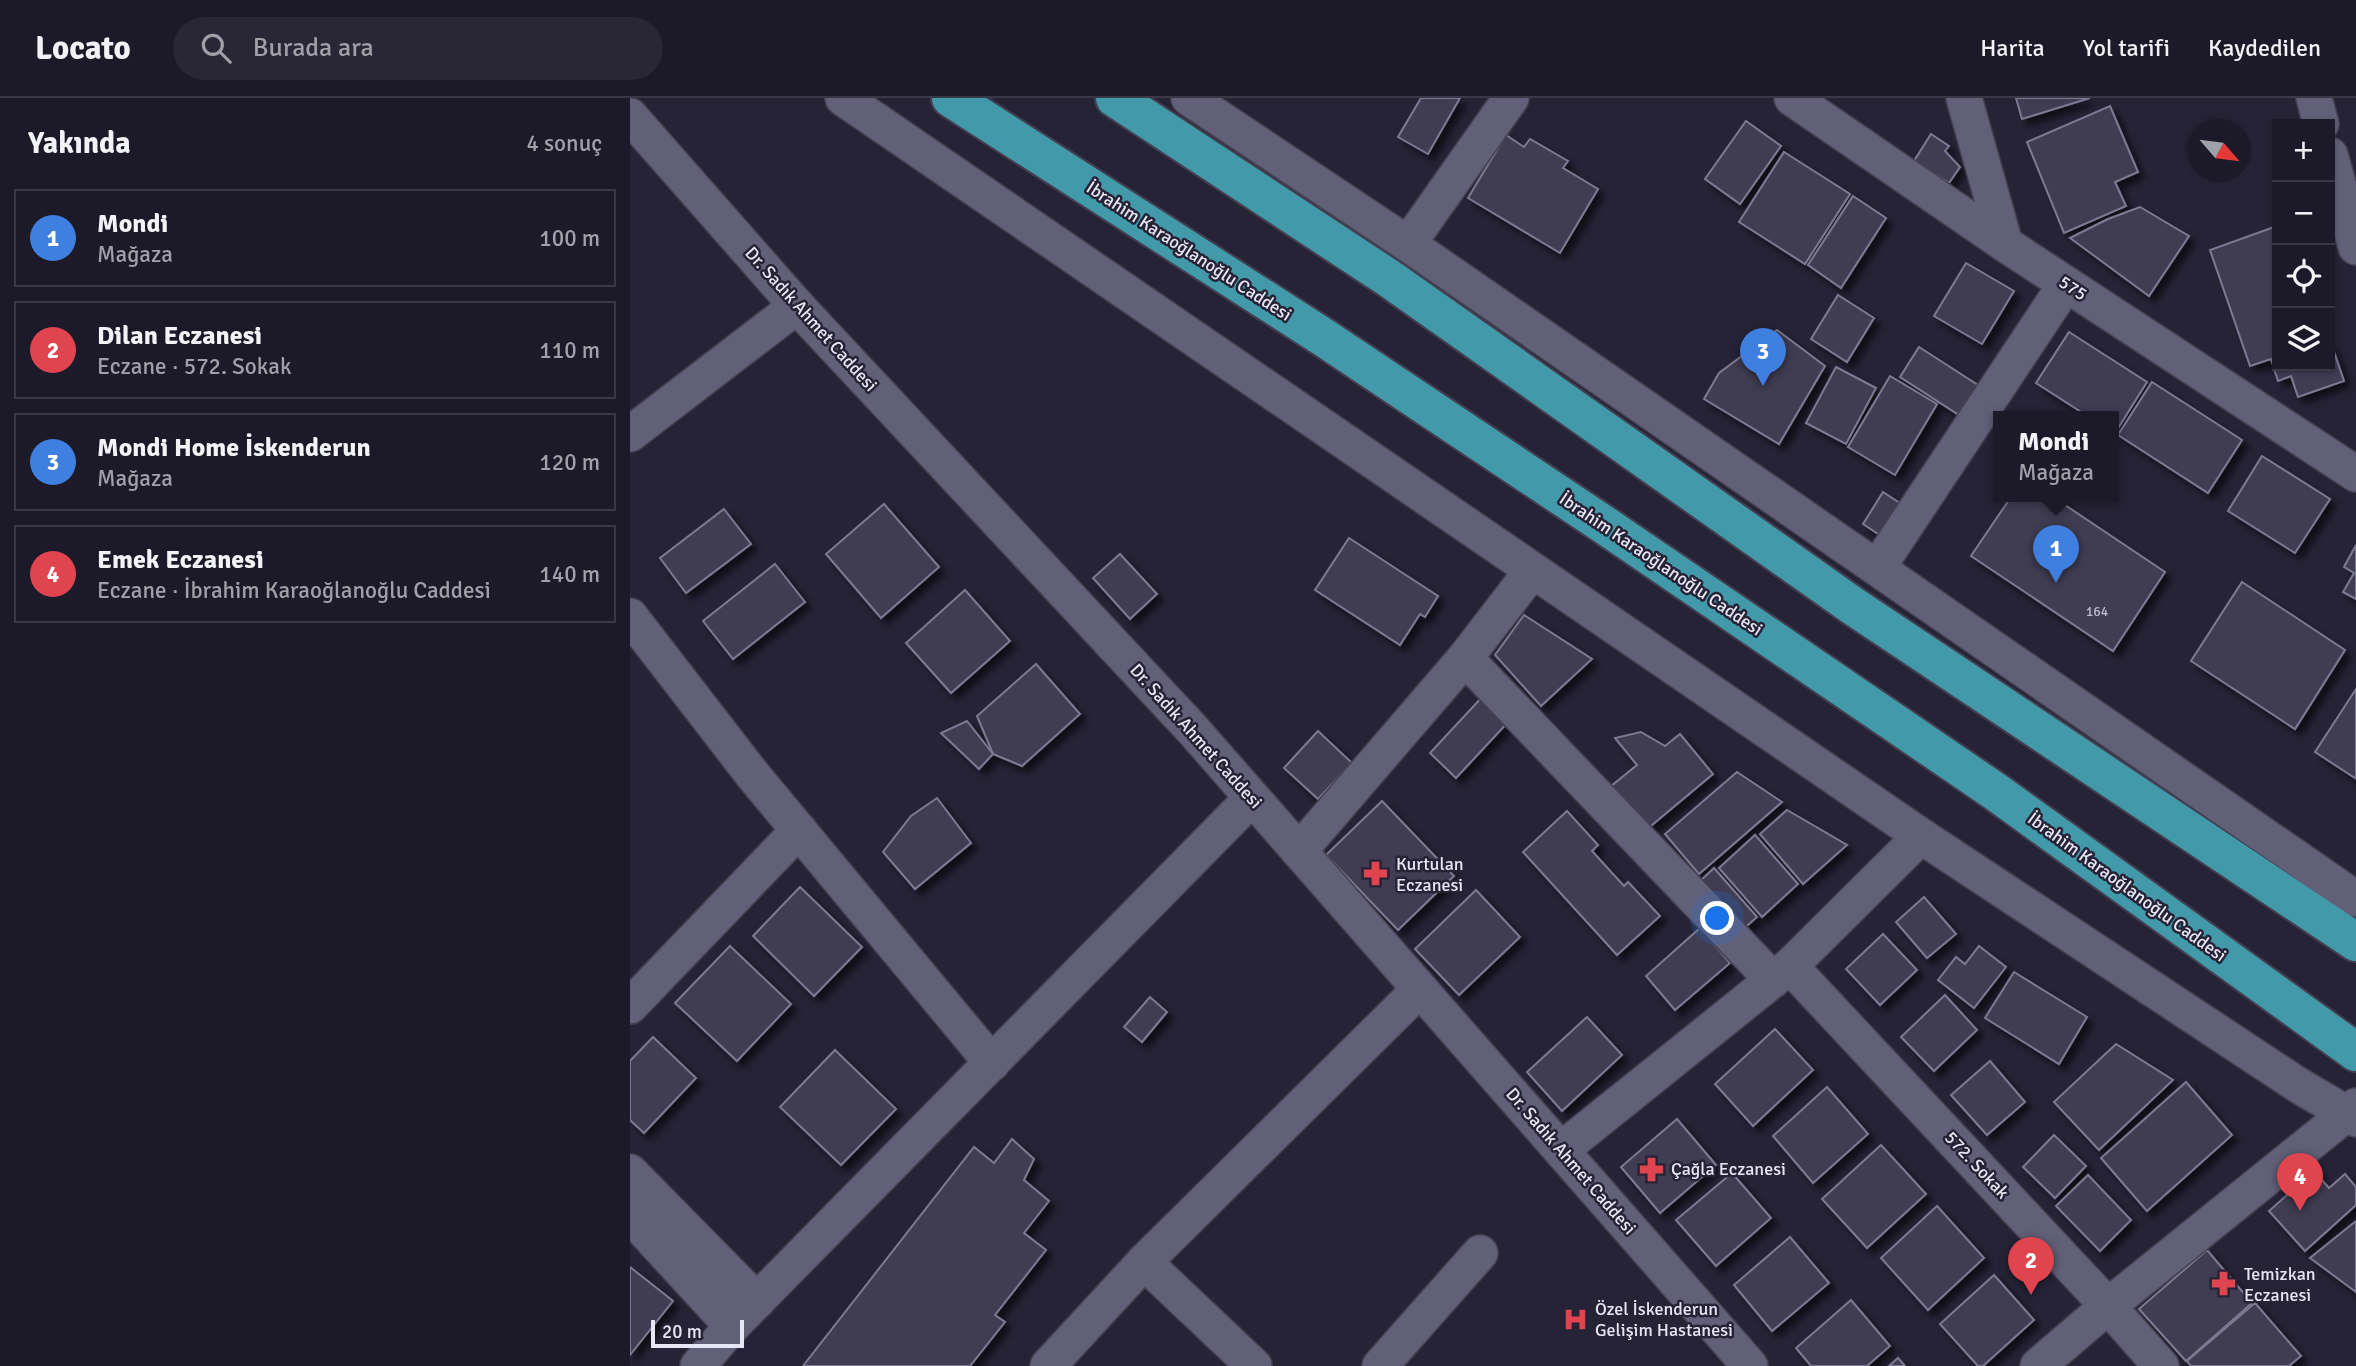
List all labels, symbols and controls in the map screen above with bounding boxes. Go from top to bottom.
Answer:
search box [173,17,663,80]
text: Locato [35,28,131,69]
icon: search [197,29,235,67]
text: Burada ara [253,32,374,64]
text: Harita [1980,33,2045,63]
text: Yol tarifi [2083,33,2170,63]
text: Kaydedilen [2208,33,2321,63]
north arrow [2188,119,2251,182]
map controls [2272,119,2335,371]
button: + [2272,119,2335,182]
text: Yakında [28,125,131,162]
text: 4 sonuç [527,129,602,158]
street label: İbrahim Karaoğlanoğlu Caddesi [1082,176,1296,326]
button: − [2272,182,2335,245]
text: Mondi [97,208,168,240]
text: 1 [47,224,59,253]
text: 100 m [539,224,600,253]
text: Mağaza [97,240,173,269]
street label: Dr. Sadık Ahmet Caddesi [740,242,882,396]
button: locate [2272,245,2335,308]
street label: 575 [2055,271,2091,305]
button: layers [2272,308,2335,371]
text: Dilan Eczanesi [97,320,262,352]
pin: 3 [1740,328,1786,386]
text: 2 [47,336,59,365]
text: 110 m [539,336,600,365]
text: Eczane · 572. Sokak [97,352,292,381]
popup [1993,411,2119,502]
text: Mondi [2018,426,2089,458]
text: Mondi Home İskenderun [97,432,371,464]
text: 3 [47,448,59,477]
text: 120 m [539,448,600,477]
text: Mağaza [2018,458,2094,487]
text: Mağaza [97,464,173,493]
street label: İbrahim Karaoğlanoğlu Caddesi [1555,488,1767,640]
pin: 1 [2033,525,2079,583]
text: Emek Eczanesi [97,544,264,576]
text: 4 [47,560,59,589]
text: 140 m [539,560,600,589]
text: Eczane · İbrahim Karaoğlanoğlu Caddesi [97,576,491,605]
house number: 164 [2086,603,2109,620]
street label: Dr. Sadık Ahmet Caddesi [1125,659,1267,813]
street label: İbrahim Karaoğlanoğlu Caddesi [2023,807,2231,967]
place label: Kurtulan Eczanesi [1396,853,1464,896]
pharmacy icon: Kurtulan Eczanesi [1362,860,1390,888]
your location [1700,901,1734,935]
street label: Dr. Sadık Ahmet Caddesi [1501,1083,1641,1239]
street label: 572. Sokak [1940,1127,2014,1203]
pin: 4 [2277,1153,2323,1211]
pharmacy icon: Çağla Eczanesi [1637,1155,1665,1183]
place label: Çağla Eczanesi [1671,1158,1786,1180]
pin: 2 [2008,1237,2054,1295]
place label: Temizkan Eczanesi [2244,1263,2316,1306]
pharmacy icon: Temizkan Eczanesi [2210,1270,2238,1298]
place label: Özel İskenderun Gelişim Hastanesi [1595,1298,1733,1341]
hospital icon: Özel İskenderun Gelişim Hastanesi [1561,1305,1589,1333]
scale bar [651,1317,744,1349]
text: 20 m [662,1320,702,1344]

